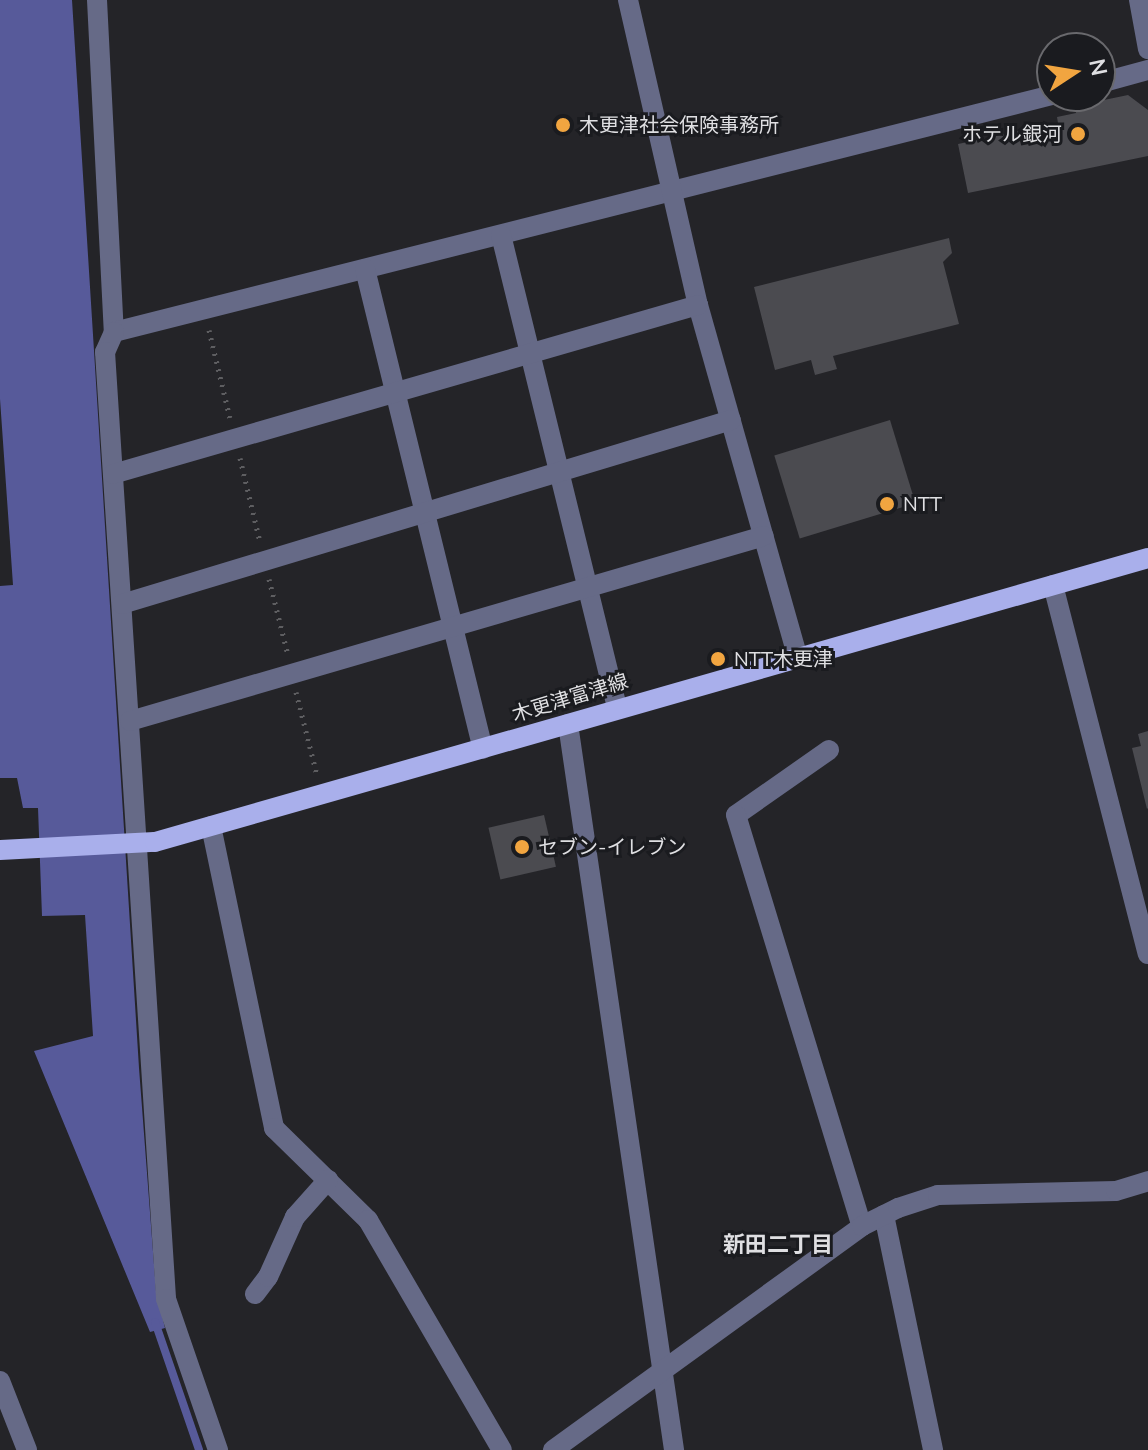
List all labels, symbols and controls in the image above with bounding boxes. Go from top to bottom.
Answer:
north arrow [1036,32,1116,112]
text: N [1081,56,1114,79]
place label: 木更津社会保険事務所 [579,113,779,137]
marker: 木更津社会保険事務所 [554,116,572,134]
place label: ホテル銀河 [962,122,1062,146]
marker: ホテル銀河 [1069,125,1087,143]
place label: NTT [903,492,942,516]
marker: NTT [878,495,896,513]
place label: NTT木更津 [734,647,833,671]
marker: NTT木更津 [709,650,727,668]
street label: 木更津富津線 [509,669,631,727]
place label: セブン-イレブン [538,835,686,859]
marker: セブン-イレブン [513,838,531,856]
district label: 新田二丁目 [723,1233,833,1259]

